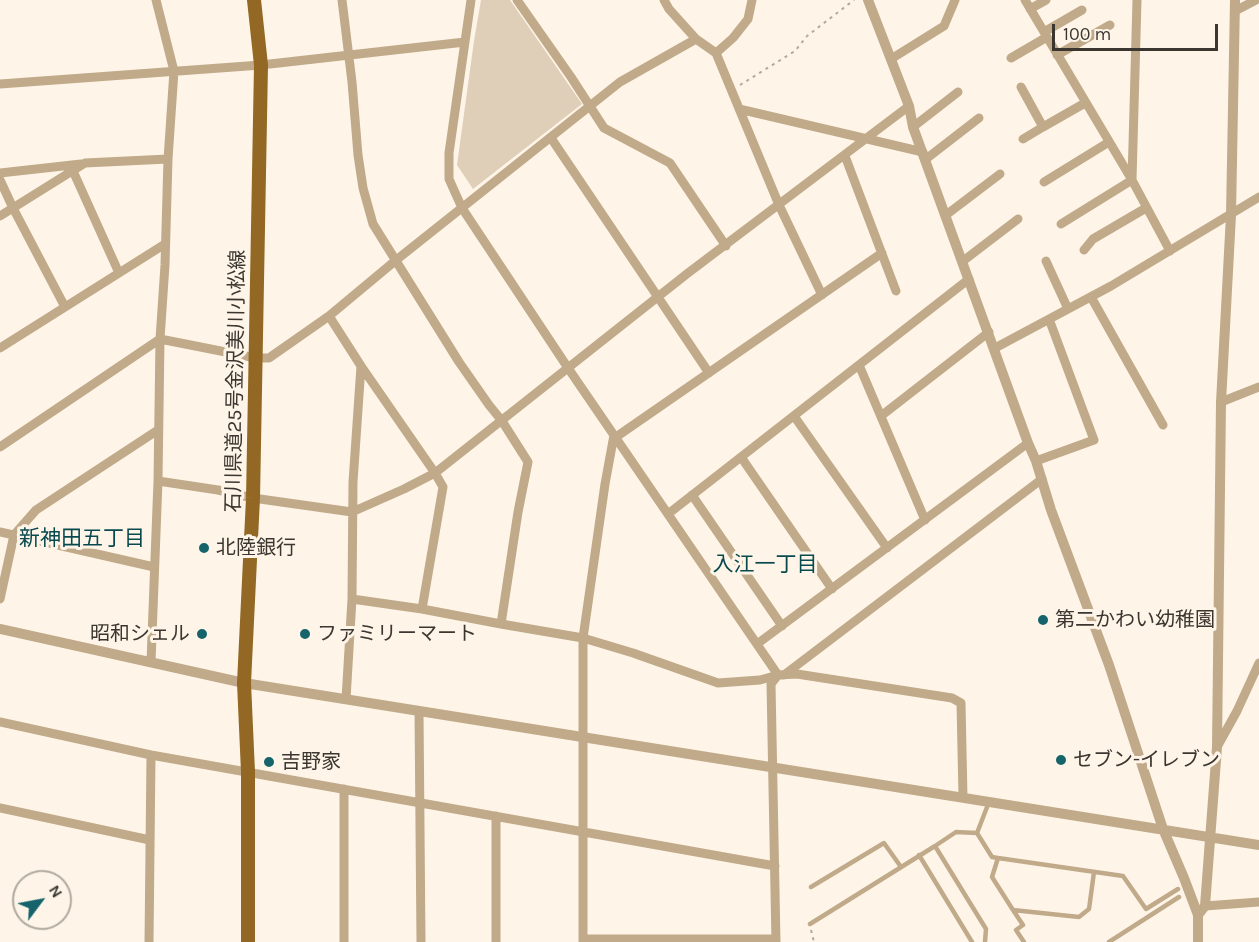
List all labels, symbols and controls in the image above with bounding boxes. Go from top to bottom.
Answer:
scale bar [1055,12,1222,50]
text: 100 m [1063,23,1111,45]
street label: 石川県道25号金沢美川小松線 [222,249,250,513]
district label: 新神田五丁目 [19,526,145,552]
place label: 北陸銀行 [216,536,296,560]
marker: 北陸銀行 [197,541,211,555]
district label: 入江一丁目 [713,552,817,578]
place label: 第二かわい幼稚園 [1055,608,1215,632]
marker: 第二かわい幼稚園 [1036,613,1050,627]
place label: 昭和シェル [90,622,190,646]
place label: ファミリーマート [317,622,477,646]
marker: 昭和シェル [195,627,209,641]
marker: ファミリーマート [298,627,312,641]
place label: セブン-イレブン [1073,748,1220,772]
place label: 吉野家 [281,750,341,774]
marker: セブン-イレブン [1054,753,1068,767]
marker: 吉野家 [262,755,276,769]
north arrow [12,870,72,930]
text: N [45,881,67,901]

